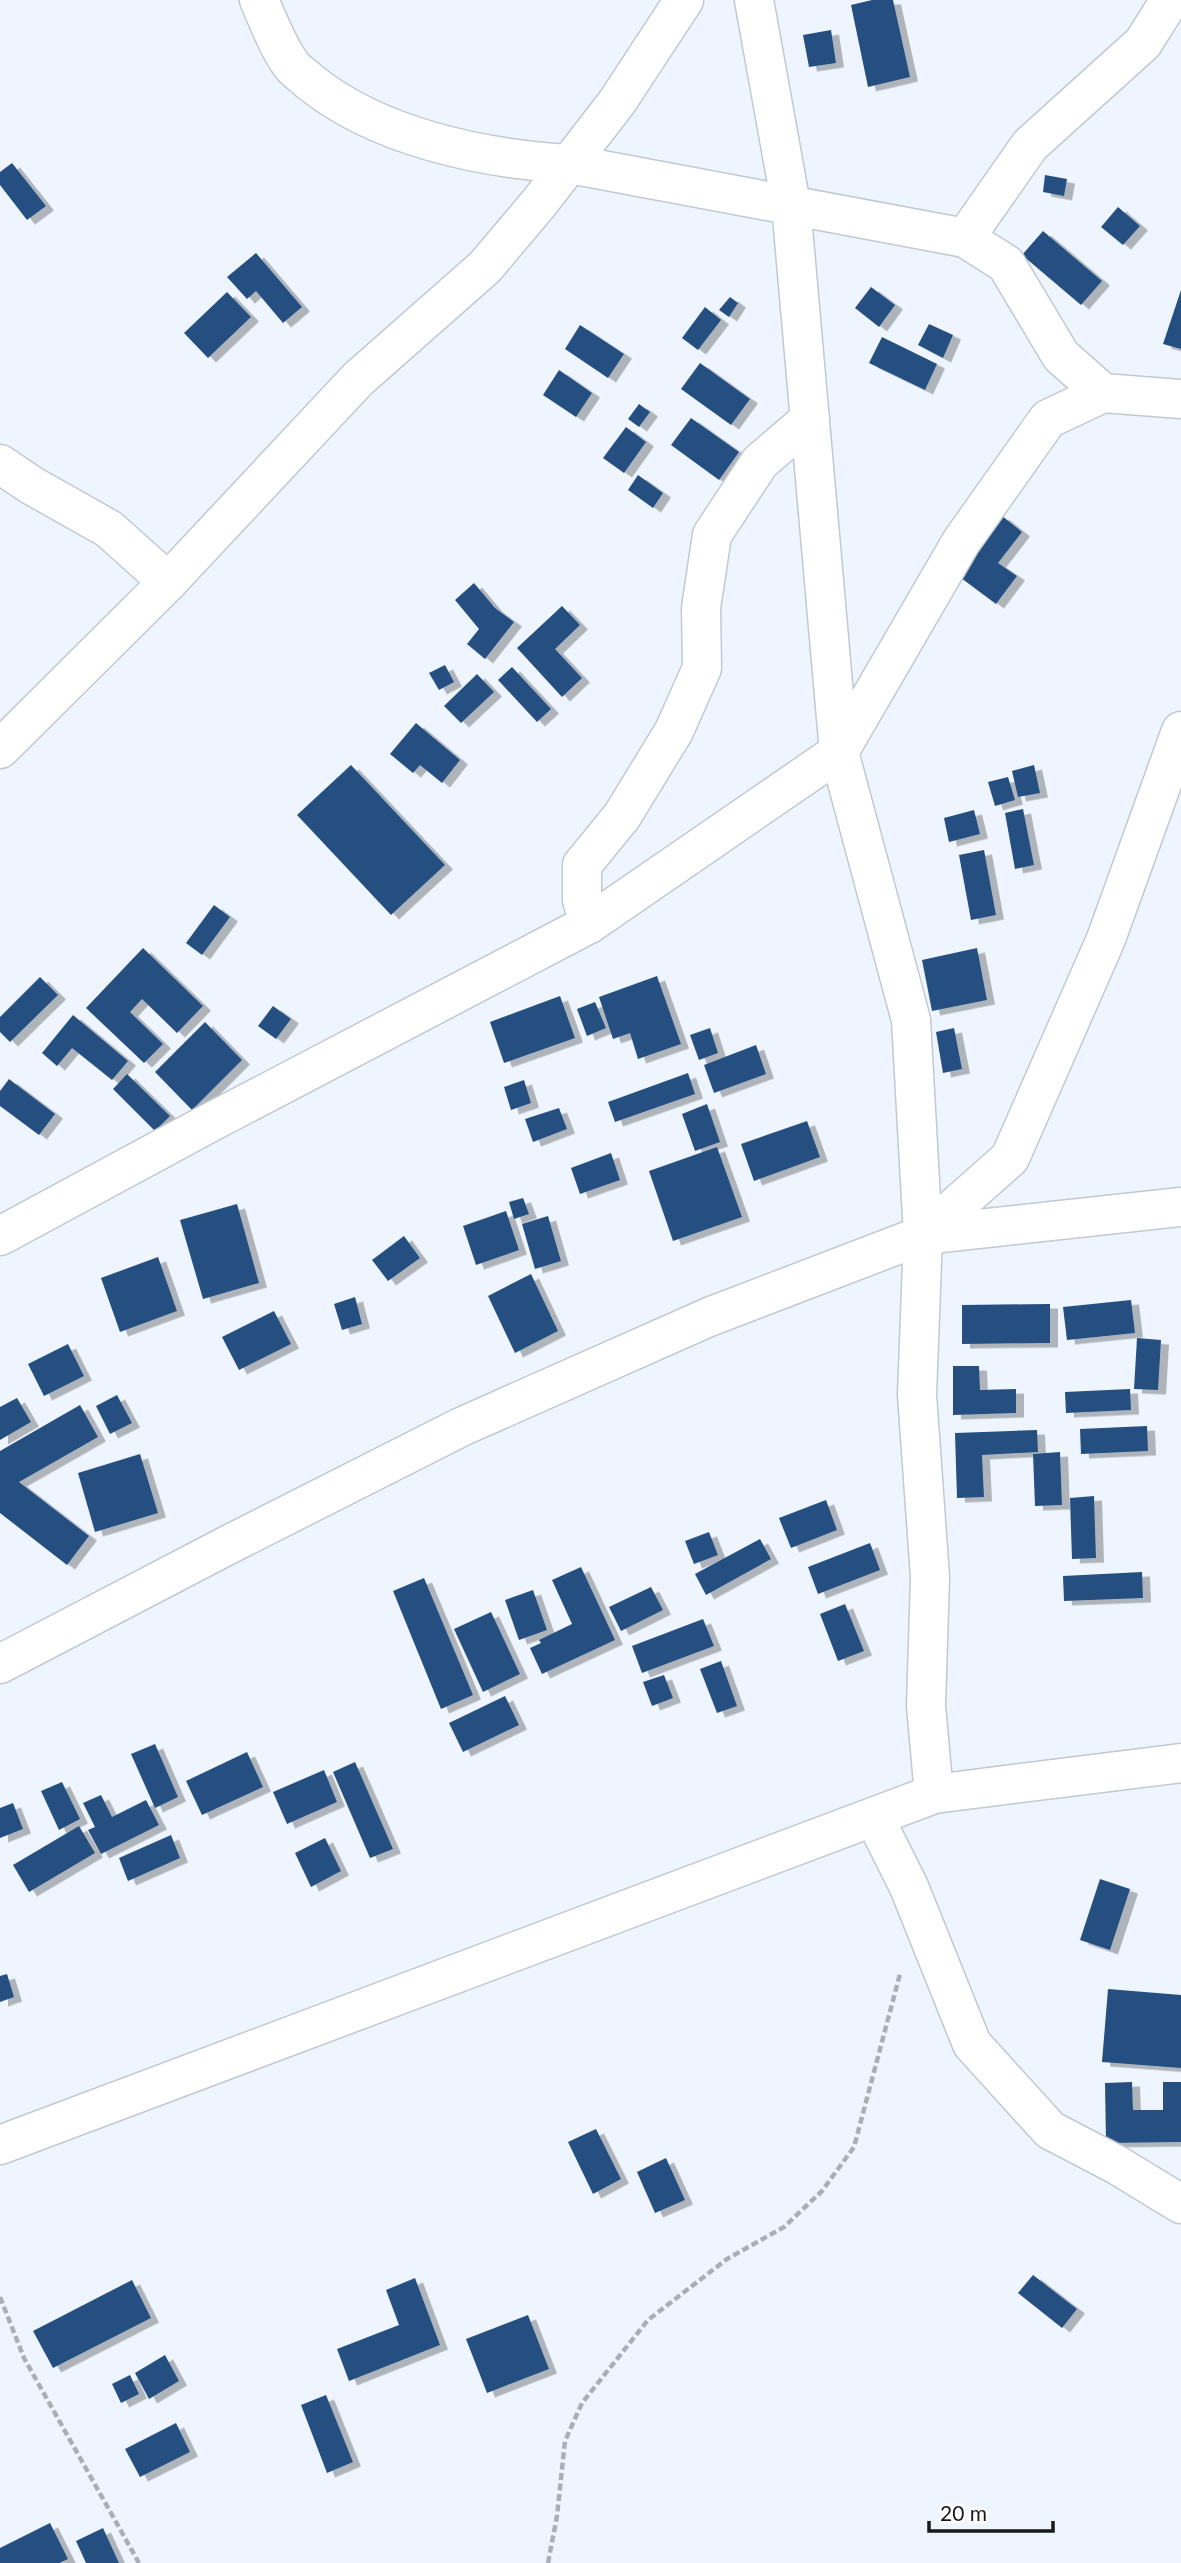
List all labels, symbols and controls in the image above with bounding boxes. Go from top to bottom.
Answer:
scale bar [929,2490,1053,2534]
text: 20 m [940,2500,987,2525]

